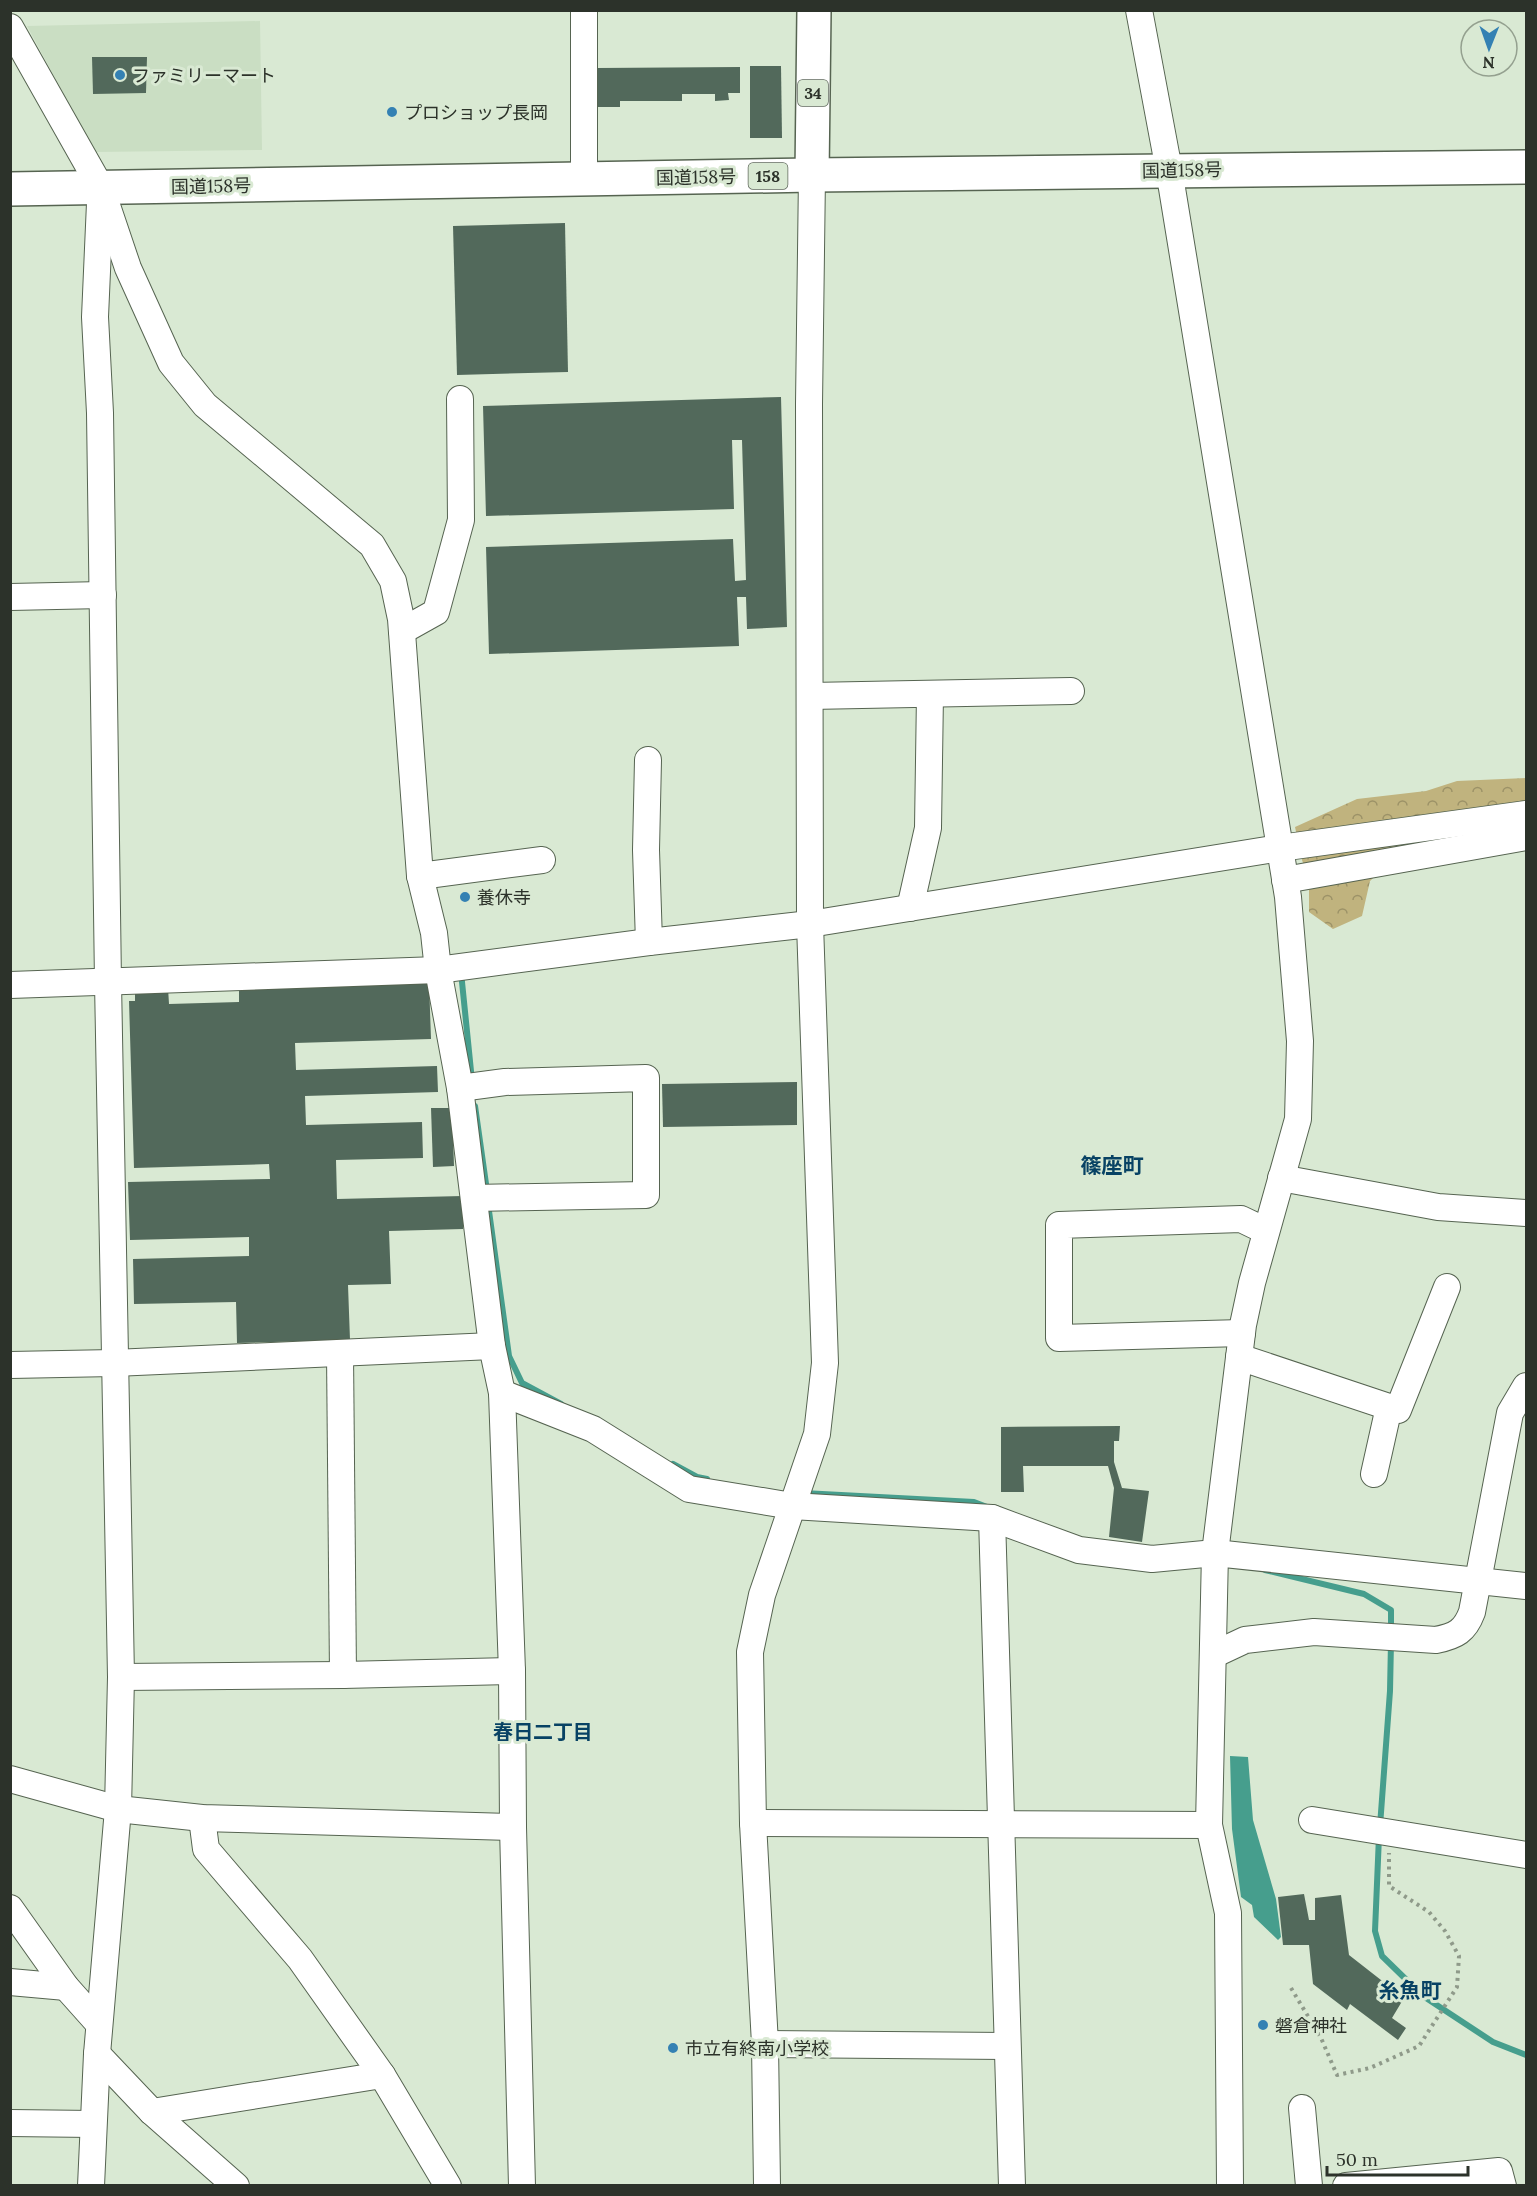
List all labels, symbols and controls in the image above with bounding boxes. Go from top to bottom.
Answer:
north arrow [1459,18,1519,78]
text: N [1482,53,1495,73]
place label: ファミリーマート [132,64,276,87]
marker: ファミリーマート [113,68,127,82]
road number: 34 [798,80,828,106]
place label: プロショップ長岡 [404,101,548,124]
marker: プロショップ長岡 [385,105,399,119]
street label: 国道158号 [1142,158,1222,182]
road number: 158 [748,163,788,189]
street label: 国道158号 [656,165,736,189]
street label: 国道158号 [171,174,251,198]
place label: 養休寺 [477,886,531,909]
marker: 養休寺 [458,890,472,904]
district label: 篠座町 [1081,1152,1144,1179]
district label: 春日二丁目 [493,1719,593,1744]
district label: 糸魚町 [1379,1977,1442,2004]
place label: 磐倉神社 [1275,2014,1347,2037]
marker: 磐倉神社 [1256,2018,1270,2032]
place label: 市立有終南小学校 [685,2037,829,2060]
marker: 市立有終南小学校 [666,2041,680,2055]
scale bar [1327,2139,1468,2177]
text: 50 m [1336,2148,1378,2171]

